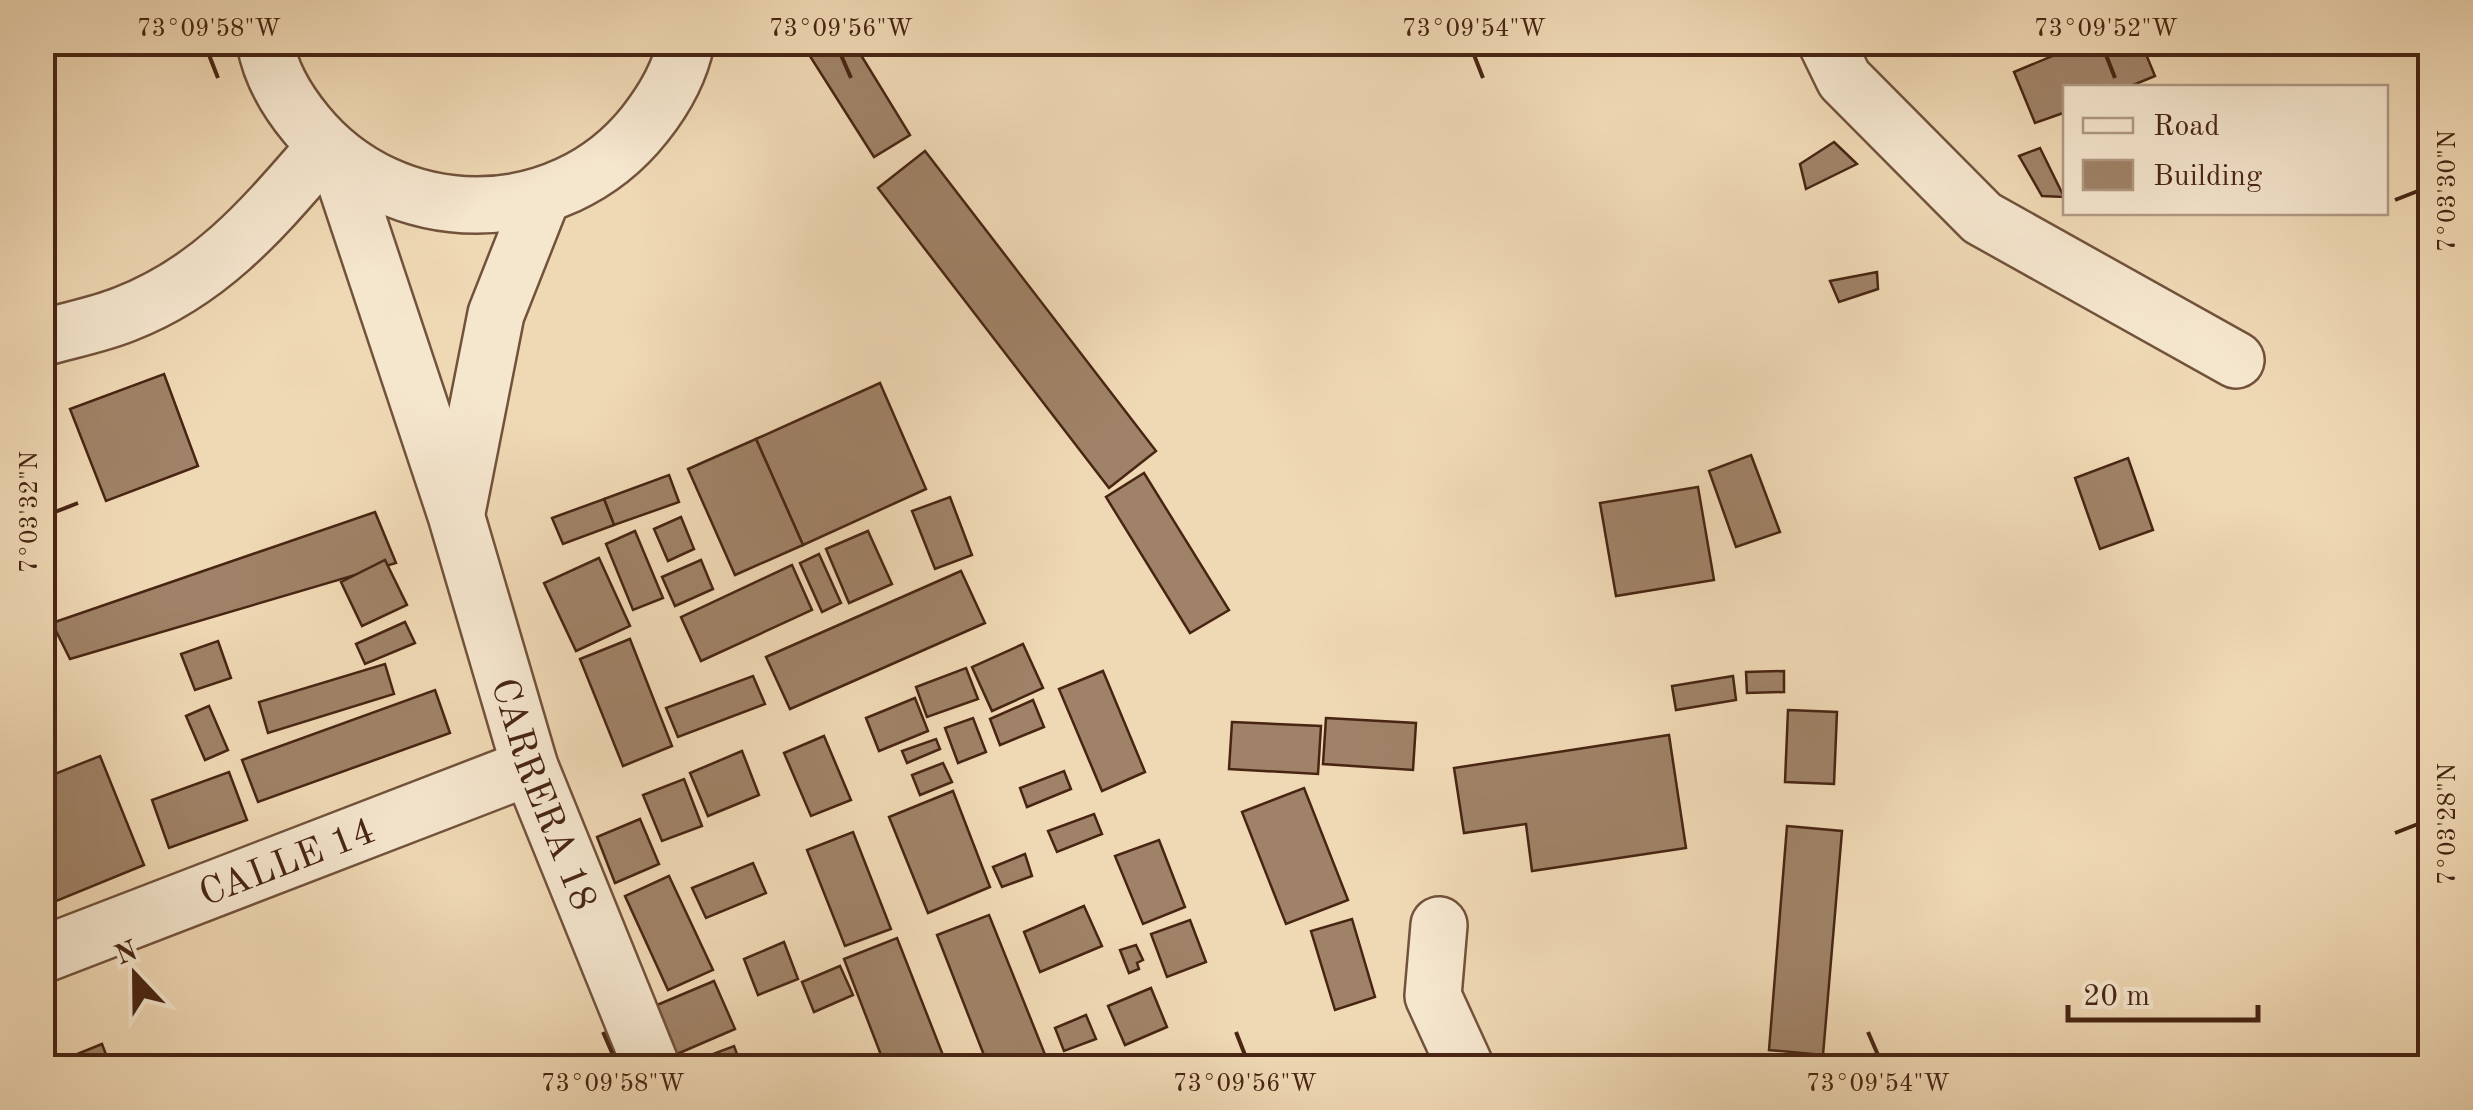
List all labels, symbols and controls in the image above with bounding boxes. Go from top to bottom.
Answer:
text: 73°09'58"W [137,17,281,42]
text: 73°09'56"W [769,17,913,42]
text: 73°09'54"W [1402,17,1546,42]
text: 73°09'52"W [2034,17,2178,42]
legend [2063,85,2388,215]
text: Road [2153,112,2220,142]
text: 7°03'30"N [2436,130,2461,252]
text: Building [2153,162,2262,192]
text: 7°03'32"N [18,451,43,573]
street label: CARRERA 18 [483,674,602,916]
text: 7°03'28"N [2436,763,2461,885]
street label: CALLE 14 [195,813,380,914]
north arrow [85,925,185,1025]
text: N [112,937,142,972]
scale bar [2068,960,2258,1022]
text: 20 m [2083,982,2150,1012]
text: 73°09'58"W [541,1072,685,1097]
text: 73°09'56"W [1173,1072,1317,1097]
text: 73°09'54"W [1806,1072,1950,1097]

